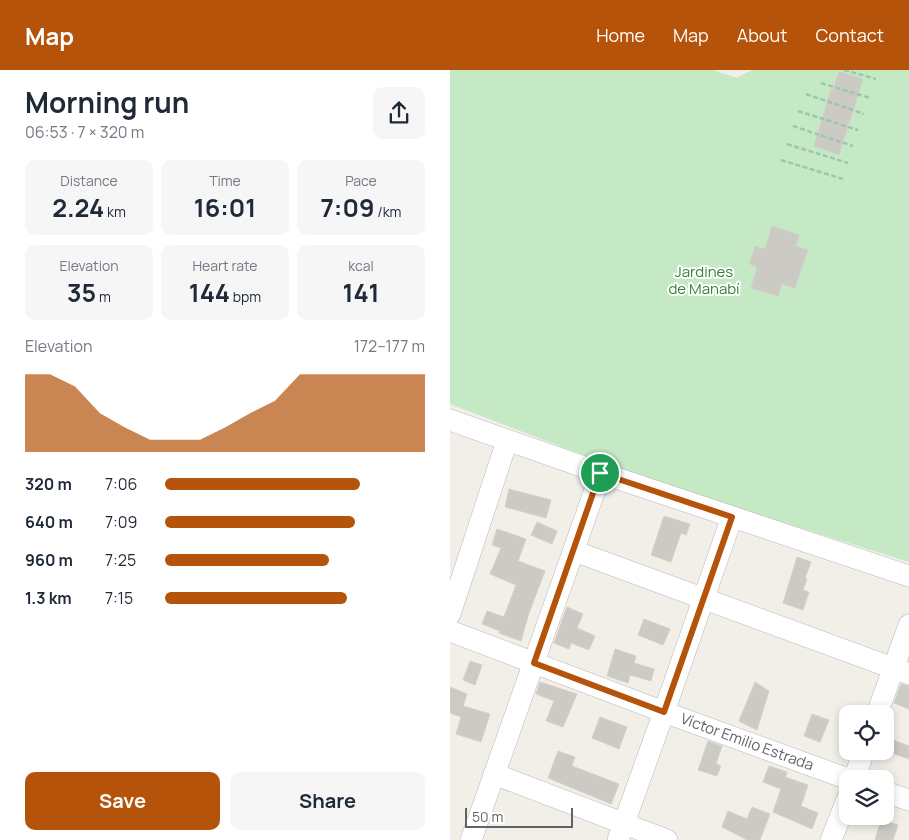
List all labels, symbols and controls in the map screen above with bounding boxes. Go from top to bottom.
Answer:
text: Map [25,19,74,52]
text: Home [596,23,645,47]
text: Map [673,23,709,47]
text: About [737,23,787,47]
text: Contact [815,23,884,47]
text: Morning run [25,83,189,121]
button: share [373,87,425,139]
text: 06:53 · 7 × 320 m [25,121,144,143]
text: Distance [60,171,118,190]
text: Time [209,171,241,190]
text: Pace [345,171,377,190]
text: 2.24 [52,190,104,225]
text: 16:01 [194,190,256,225]
text: 7:09 [321,190,374,225]
text: km [104,202,126,221]
text: /km [374,202,401,221]
text: Elevation [59,256,119,275]
text: Heart rate [193,256,257,275]
text: kcal [348,256,374,275]
park label: Jardines de Manabí [668,261,740,299]
text: 35 [67,275,96,310]
text: 144 [189,275,230,310]
text: 141 [342,275,380,310]
text: m [96,287,111,306]
text: bpm [230,287,261,306]
text: Elevation [25,335,93,357]
text: 172–177 m [354,335,425,357]
pin [579,452,621,494]
icon: arrive [586,459,614,487]
text: 320 m [25,473,72,495]
text: 7:06 [105,473,138,495]
text: 640 m [25,511,73,533]
text: 7:09 [105,511,138,533]
text: 960 m [25,549,73,571]
text: 7:25 [105,549,136,571]
text: 1.3 km [25,587,72,609]
text: 7:15 [105,587,133,609]
map controls [839,705,894,825]
button: locate [839,705,894,760]
street label: Víctor Emilio Estrada [678,708,817,775]
button: layers [839,770,894,825]
button: Save [25,772,220,830]
button: Share [230,772,425,830]
scale bar [465,805,572,828]
text: 50 m [472,807,503,826]

